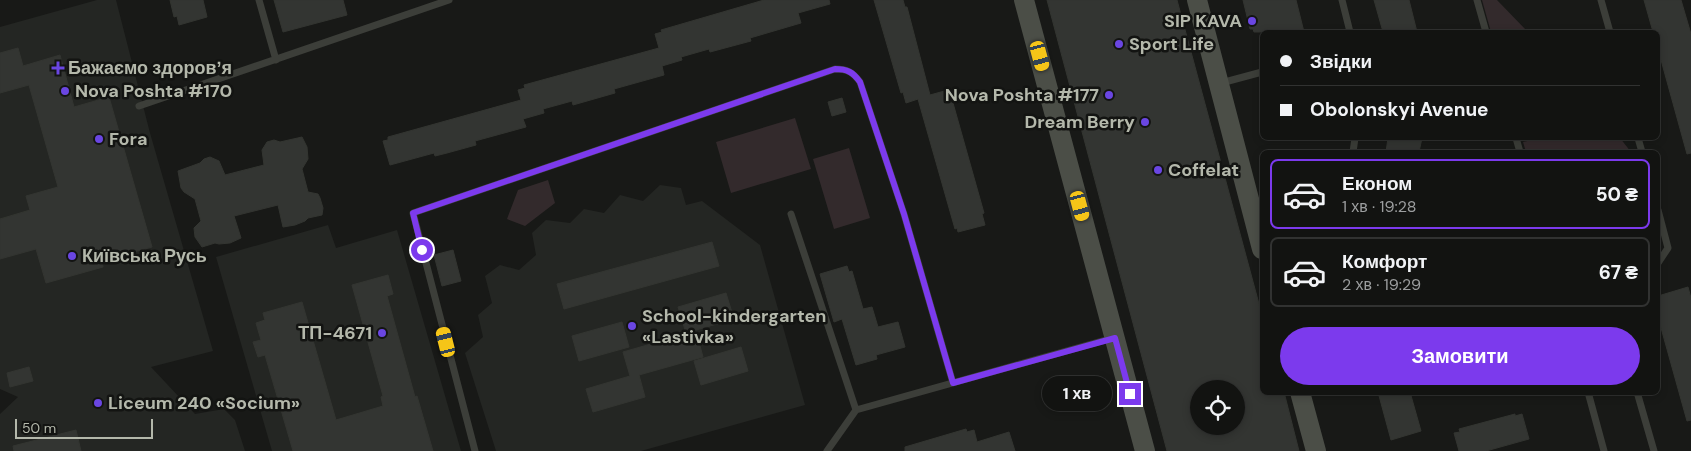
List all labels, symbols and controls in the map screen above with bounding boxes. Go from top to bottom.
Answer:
place label: SIP KAVA [1164,9,1242,33]
marker: SIP KAVA [1246,15,1258,27]
place label: Sport Life [1129,32,1214,56]
marker: Sport Life [1113,38,1125,50]
car [1028,40,1051,72]
text: Звідки [1310,49,1372,74]
place label: Бажаємо здоровʼя [68,56,232,80]
marker: Бажаємо здоровʼя [52,62,64,74]
place label: Nova Poshta #170 [75,79,232,103]
place label: Nova Poshta #177 [945,83,1099,107]
marker: Nova Poshta #170 [59,85,71,97]
marker: Nova Poshta #177 [1103,89,1115,101]
text: Obolonskyi Avenue [1310,97,1489,122]
place label: Dream Berry [1025,110,1135,134]
marker: Dream Berry [1139,116,1151,128]
place label: Fora [109,127,147,151]
marker: Fora [93,133,105,145]
place label: Coffelat [1168,158,1239,182]
marker: Coffelat [1152,164,1164,176]
text: Економ [1342,171,1412,196]
icon: car [1282,172,1327,217]
text: 50 ₴ [1596,182,1638,207]
car [1068,190,1091,222]
text: 1 хв · 19:28 [1342,196,1416,217]
route start [411,239,433,261]
place label: Київська Русь [82,244,207,268]
text: Комфорт [1342,249,1427,274]
marker: Київська Русь [66,250,78,262]
icon: car [1282,250,1327,295]
text: 67 ₴ [1599,260,1638,285]
text: 2 хв · 19:29 [1342,274,1421,295]
place label: School-kindergarten «Lastivka» [642,304,826,349]
marker: School-kindergarten «Lastivka» [626,320,638,332]
place label: ТП-4671 [298,321,372,345]
car [435,326,456,358]
marker: ТП-4671 [376,327,388,339]
button: Замовити [1280,327,1640,385]
callout: 1 хв [1042,376,1112,412]
map controls [1190,380,1245,435]
button: locate [1190,380,1245,435]
text: 1 хв [1063,383,1091,404]
route end [1119,383,1141,405]
place label: Liceum 240 «Socium» [108,391,300,415]
marker: Liceum 240 «Socium» [92,397,104,409]
scale bar [15,416,152,439]
text: 50 m [22,419,56,437]

